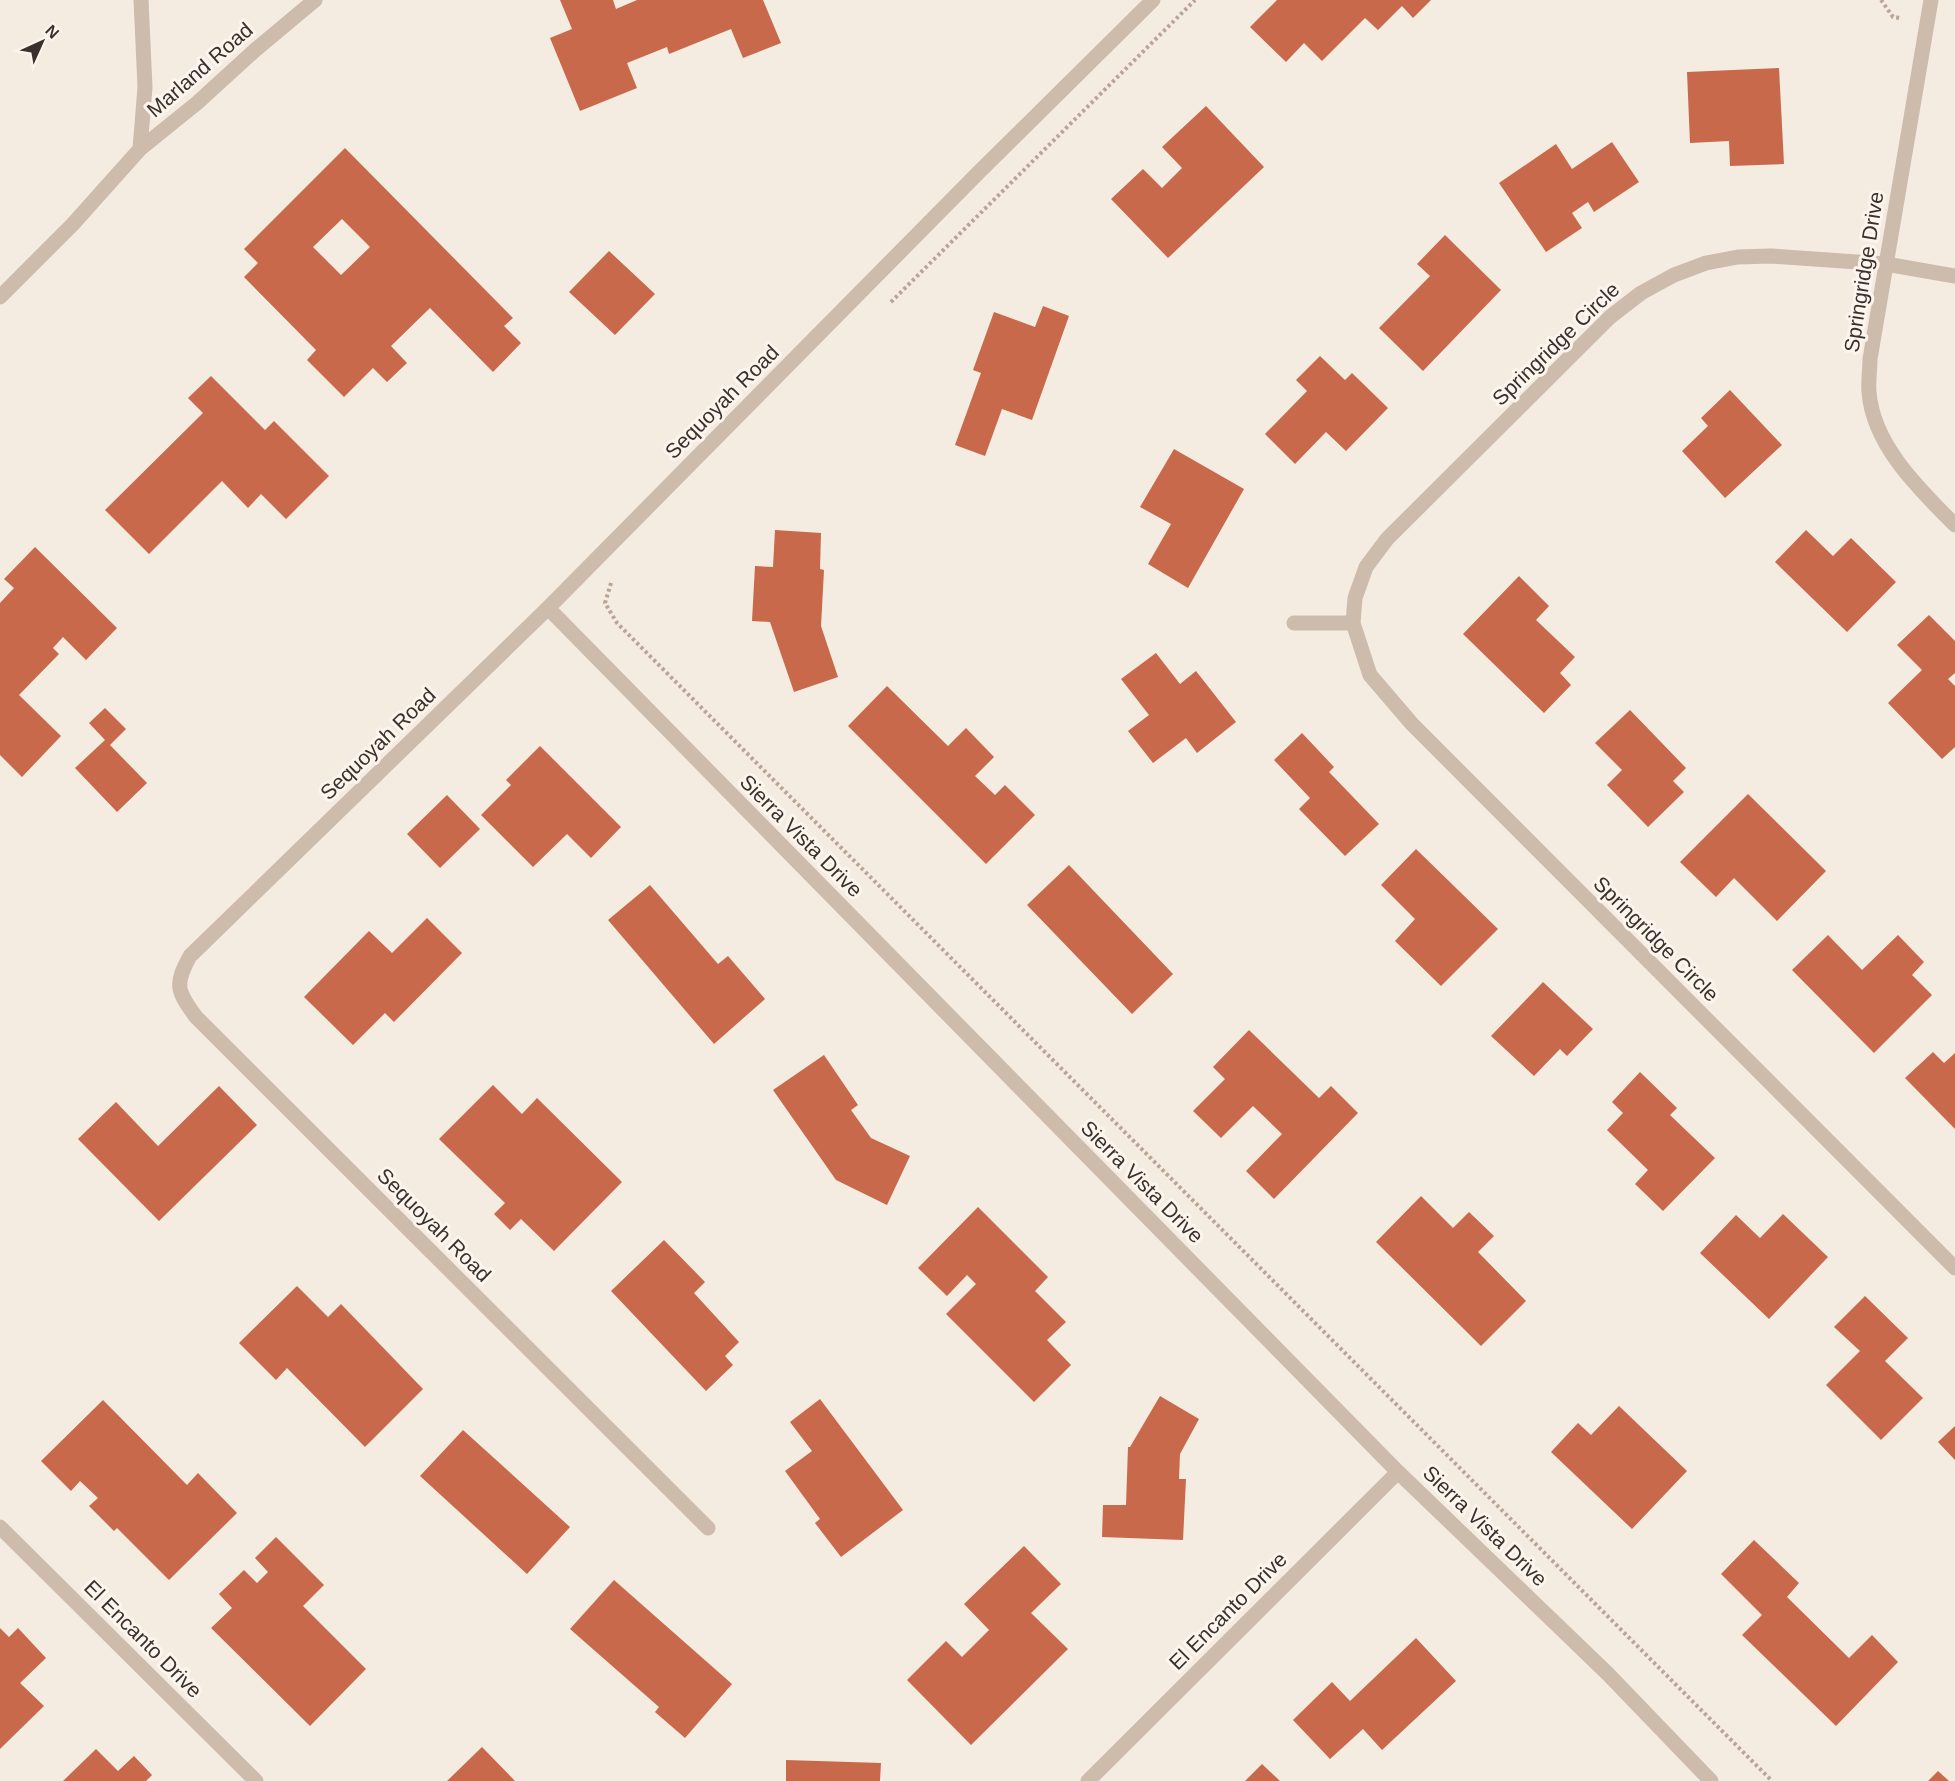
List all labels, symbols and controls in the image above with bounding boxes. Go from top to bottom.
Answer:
north arrow [12,12,72,72]
street label: Marland Road [142,18,257,122]
text: N [42,22,62,42]
street label: Springridge Drive [1839,190,1888,354]
street label: Springridge Circle [1488,277,1624,410]
street label: Sequoyah Road [660,340,783,463]
street label: Sequoyah Road [315,683,440,804]
street label: Sierra Vista Drive [736,770,867,901]
street label: Springridge Circle [1589,872,1723,1006]
street label: Sierra Vista Drive [1077,1116,1208,1247]
street label: Sequoyah Road [373,1163,496,1286]
street label: Sierra Vista Drive [1419,1461,1552,1591]
street label: El Encanto Drive [1164,1547,1291,1674]
street label: El Encanto Drive [80,1575,207,1702]

